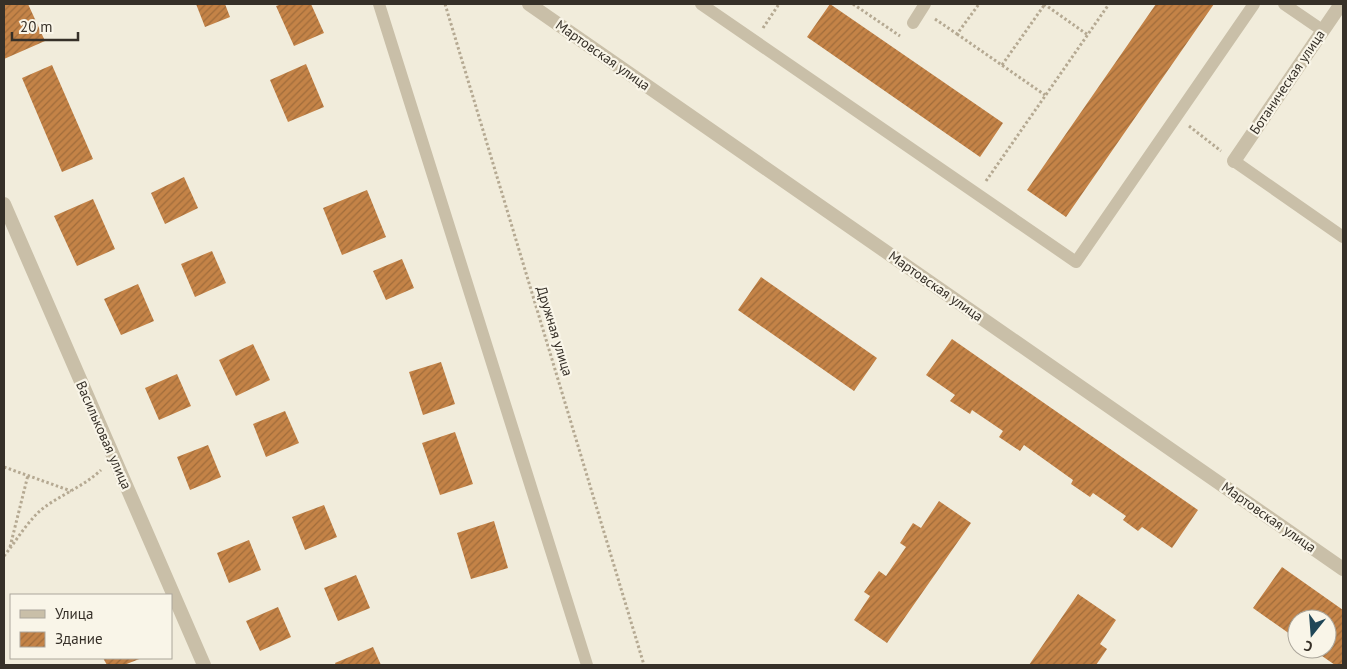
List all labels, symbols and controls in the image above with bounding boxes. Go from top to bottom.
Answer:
scale bar [12,10,79,42]
street label: Мартовская улица [552,16,654,94]
text: 20 m [20,17,53,36]
street label: Ботаническая улица [1245,26,1329,138]
street label: Мартовская улица [885,247,987,325]
street label: Дружная улица [533,284,577,378]
street label: Васильковая улица [72,378,136,492]
street label: Мартовская улица [1218,478,1320,556]
legend [10,594,172,659]
text: Улица [55,604,93,623]
north arrow [1287,609,1337,659]
text: Здание [55,629,103,648]
text: С [1302,637,1315,656]

